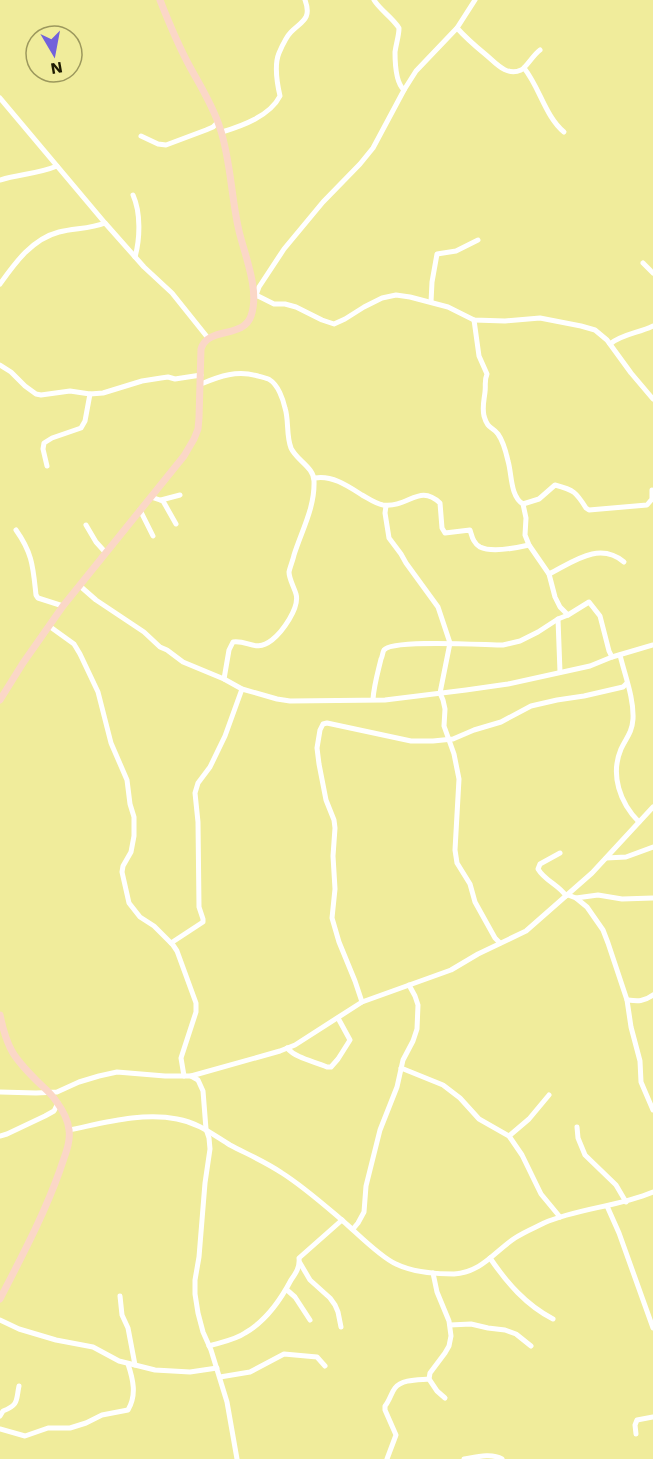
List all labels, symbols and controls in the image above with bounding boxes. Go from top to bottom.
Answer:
north arrow [24,24,84,84]
text: N [49,58,64,79]

